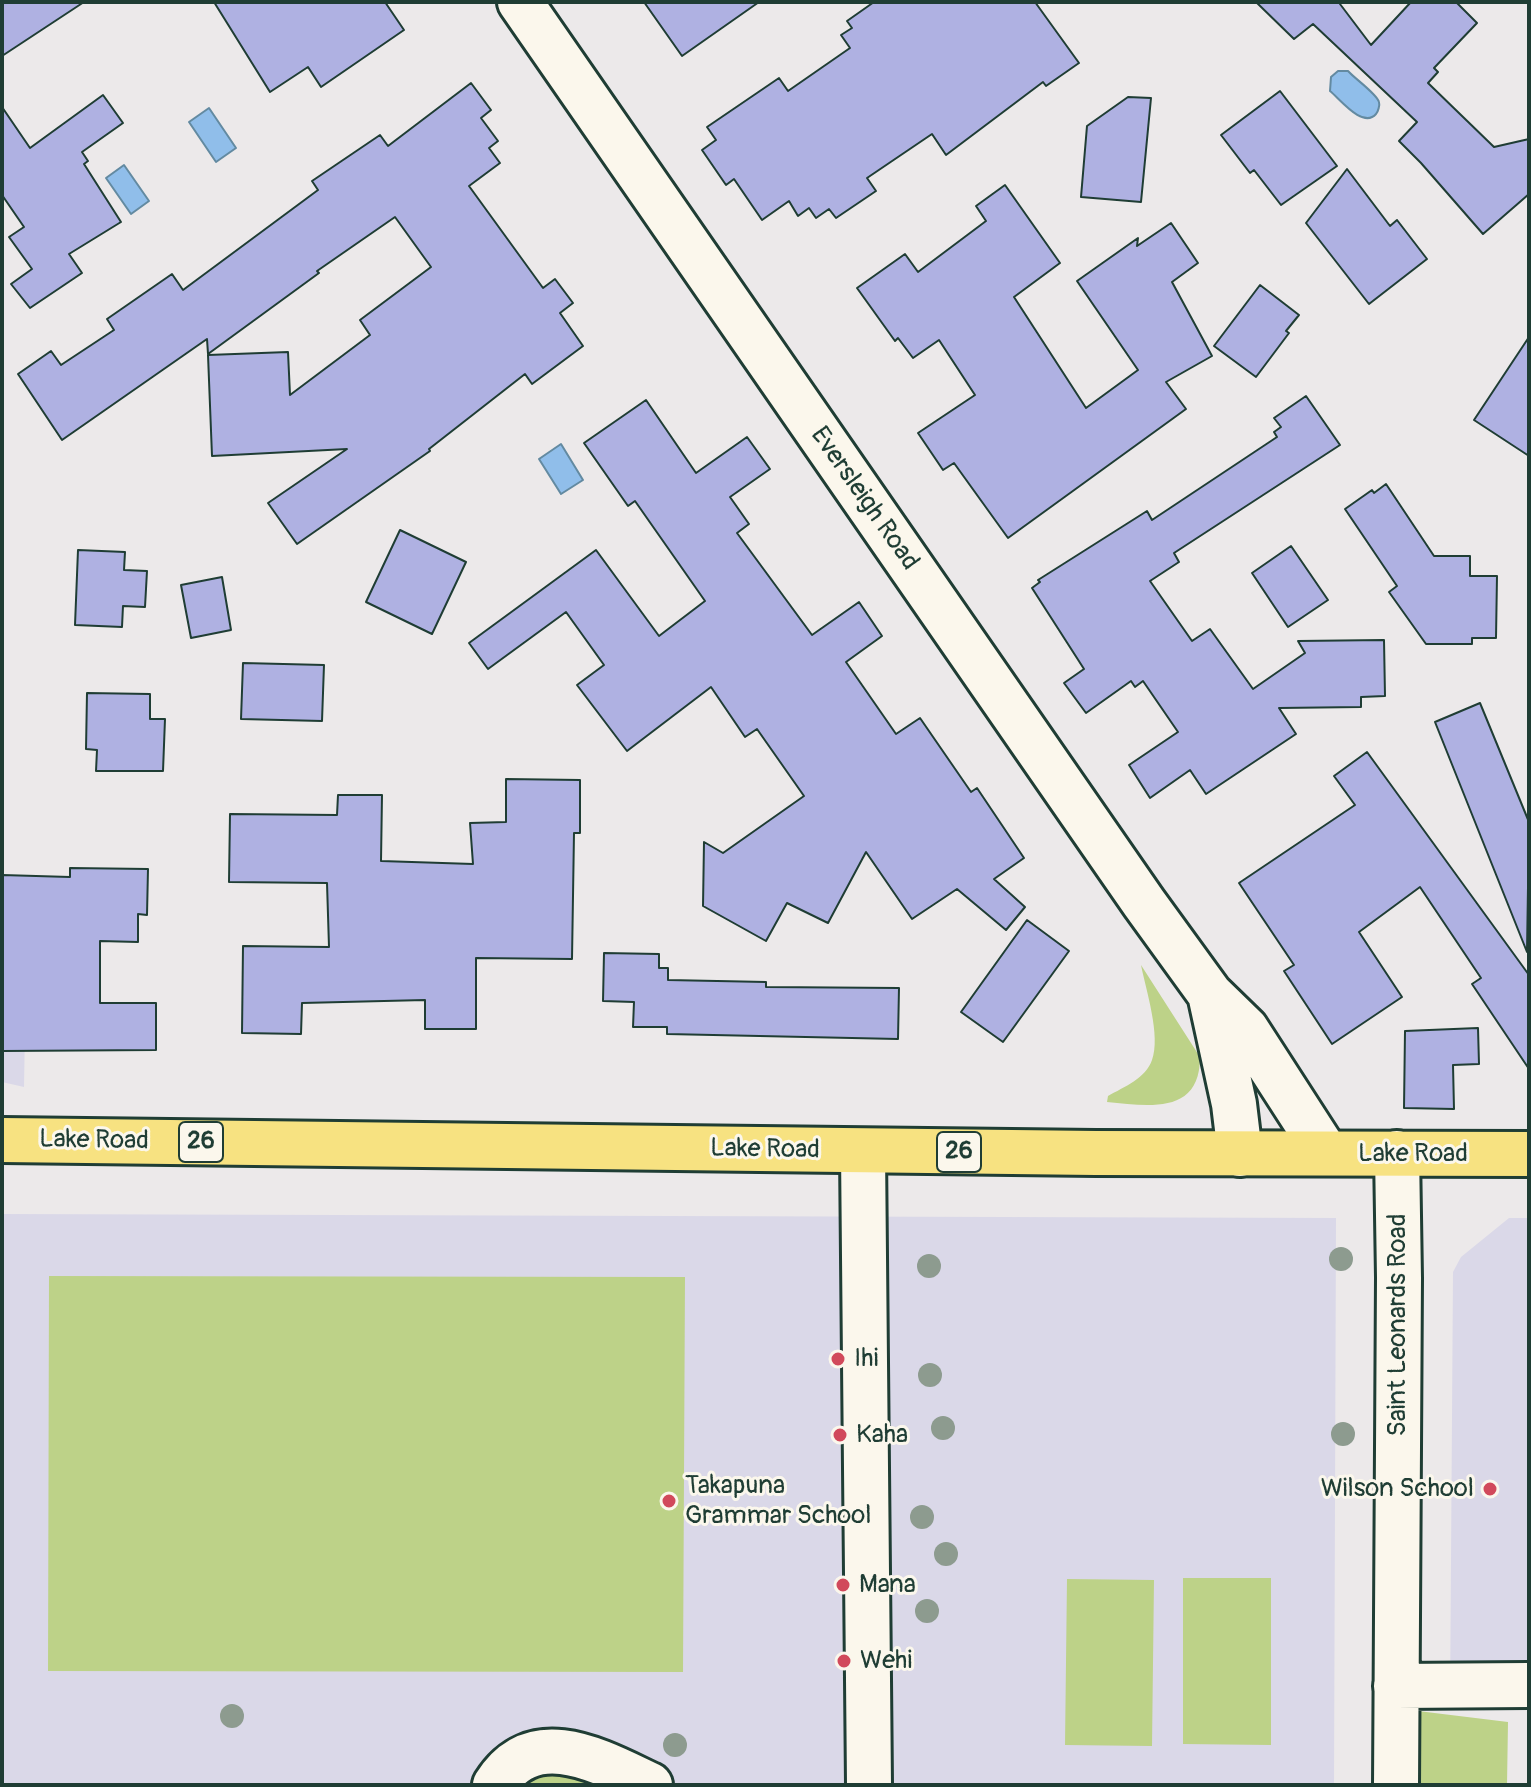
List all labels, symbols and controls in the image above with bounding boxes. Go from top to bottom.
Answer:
street label: Eversleigh Road [803,421,925,577]
road number: 26 [179,1122,223,1162]
street label: Lake Road [39,1124,149,1158]
road number: 26 [937,1132,981,1172]
street label: Lake Road [710,1133,820,1167]
street label: Lake Road [1358,1138,1468,1170]
street label: Saint Leonards Road [1382,1214,1414,1436]
place label: Ihi [854,1343,878,1375]
marker: Ihi [829,1350,847,1368]
place label: Kaha [856,1419,908,1451]
marker: Kaha [831,1426,849,1444]
place label: Takapuna Grammar School [685,1470,871,1532]
place label: Wilson School [1321,1473,1474,1505]
marker: Wilson School [1481,1480,1499,1498]
marker: Takapuna Grammar School [660,1492,678,1510]
place label: Mana [859,1569,916,1601]
marker: Mana [834,1576,852,1594]
place label: Wehi [860,1645,912,1677]
marker: Wehi [835,1652,853,1670]

